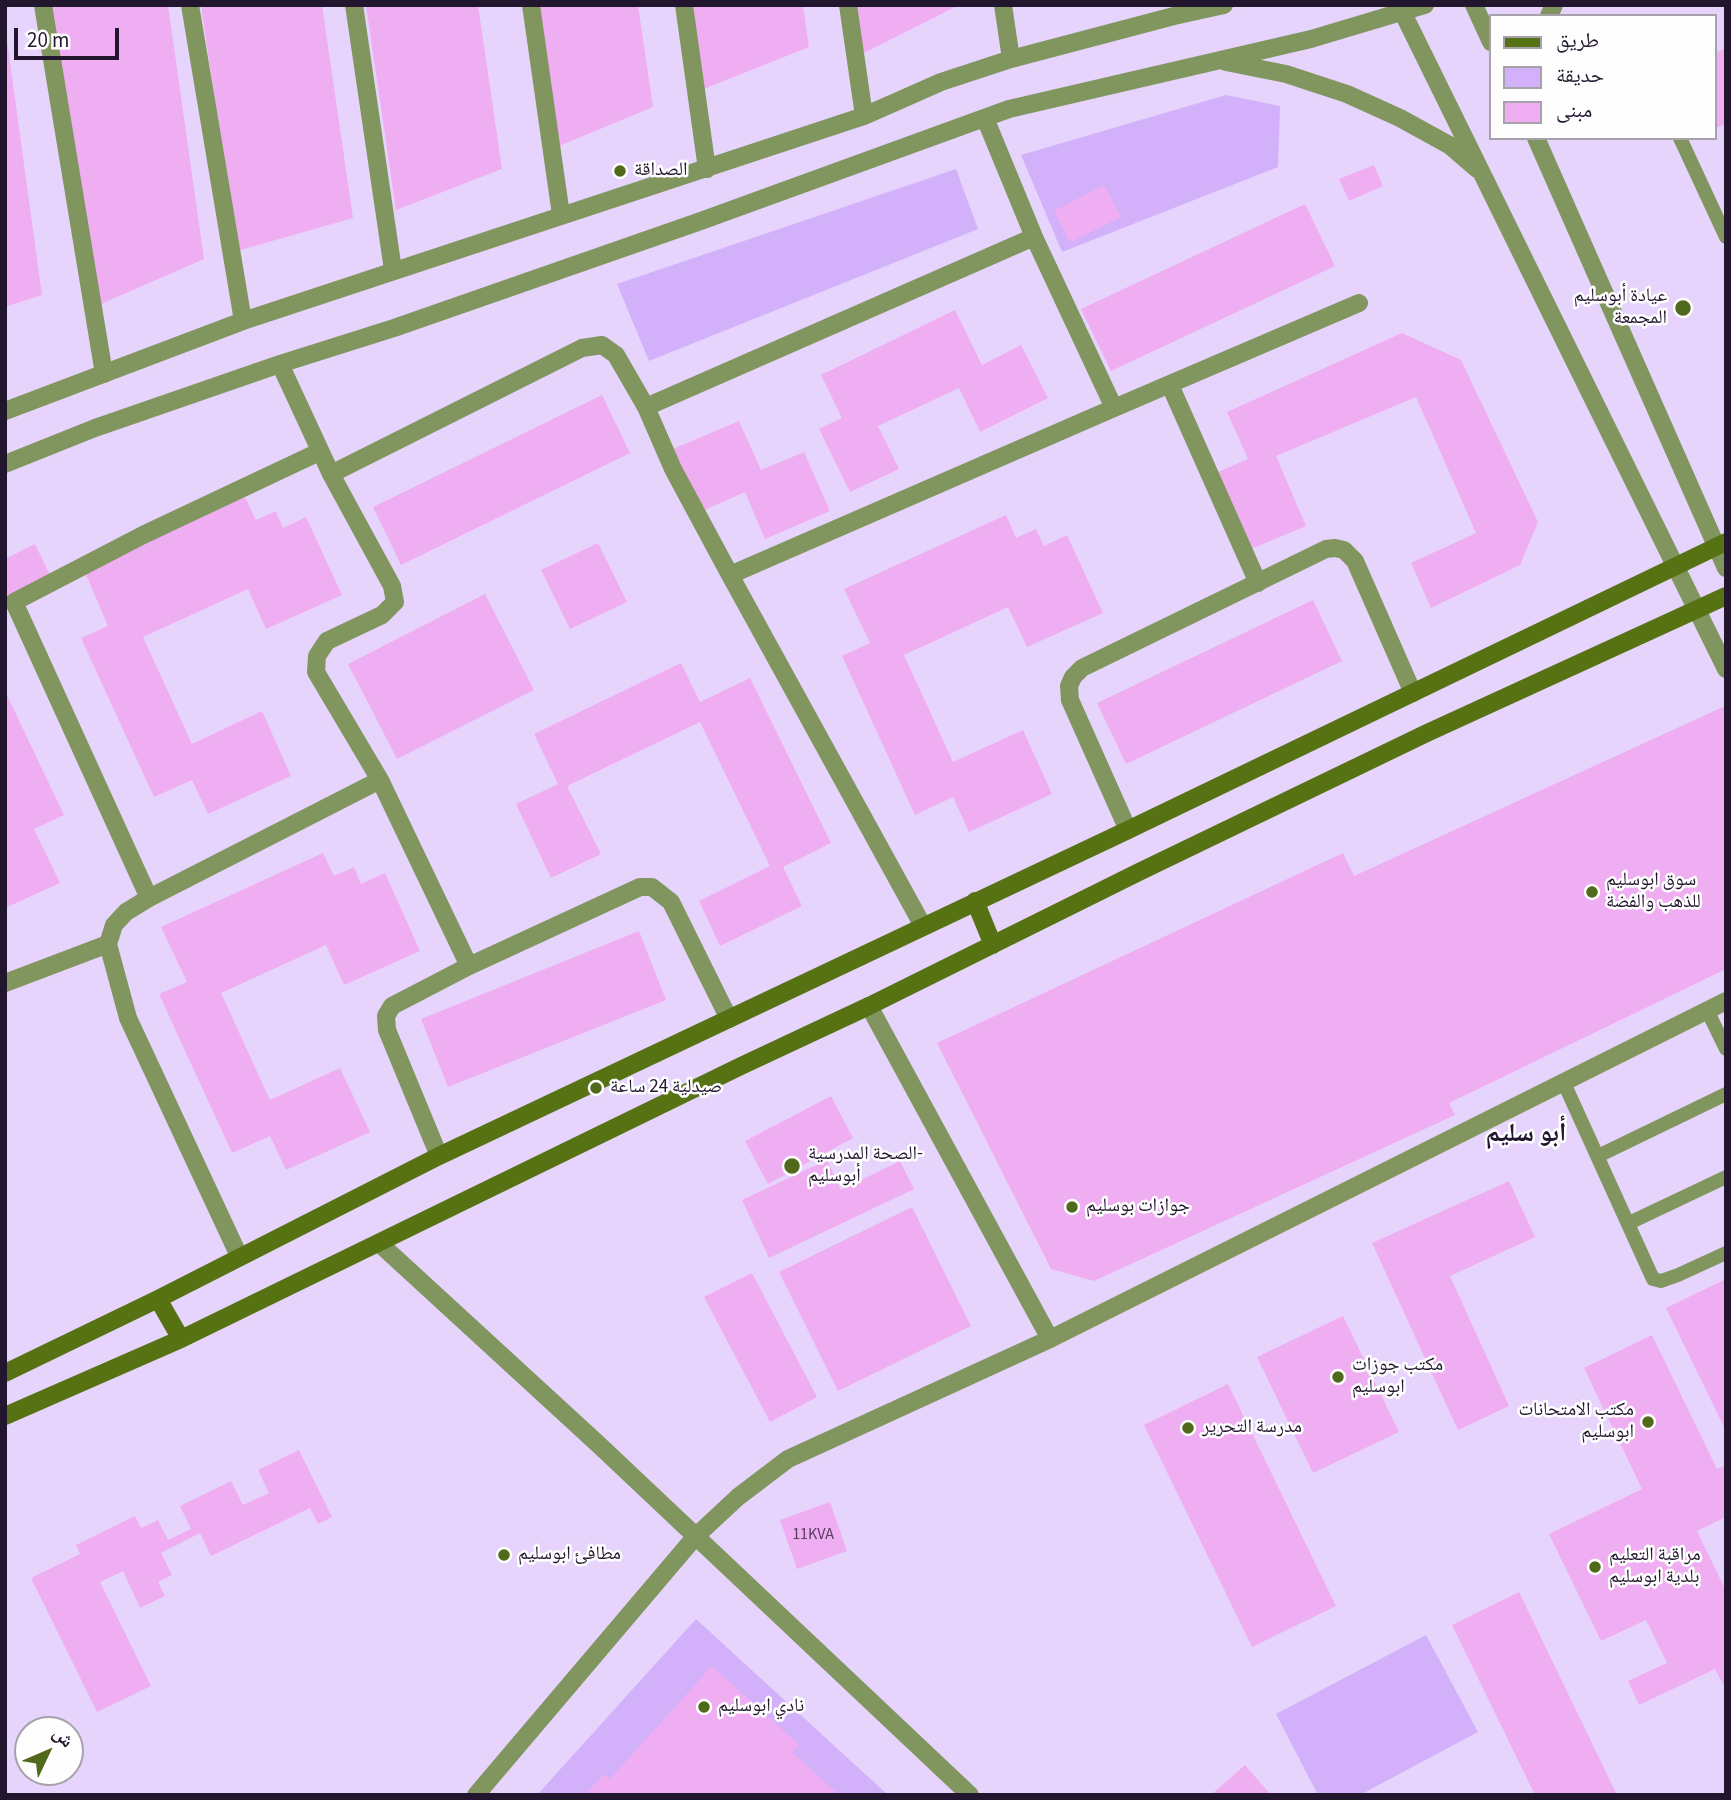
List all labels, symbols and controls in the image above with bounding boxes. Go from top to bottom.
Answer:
scale bar [18,14,122,58]
legend [1490,14,1717,140]
text: 20 m [27,25,69,55]
text: طريق [1556,25,1599,55]
text: حديقة [1556,60,1604,90]
text: مبنى [1556,95,1592,125]
place label: الصداقة [634,160,687,182]
marker: الصداقة [612,163,628,179]
place label: عيادة أبوسليم المجمعة [1574,286,1667,330]
marker: عيادة أبوسليم المجمعة [1673,298,1693,318]
place label: سوق ابوسليم للذهب والفضة [1606,870,1701,914]
marker: سوق ابوسليم للذهب والفضة [1584,884,1600,900]
place label: صيدلية 24 ساعة [610,1077,722,1099]
marker: صيدلية 24 ساعة [588,1080,604,1096]
district label: أبو سليم [1486,1119,1566,1151]
place label: الصحة المدرسية- أبوسليم [808,1144,923,1188]
marker: الصحة المدرسية- أبوسليم [782,1156,802,1176]
place label: جوازات بوسليم [1086,1196,1190,1218]
marker: جوازات بوسليم [1064,1199,1080,1215]
place label: مكتب جوزات ابوسليم [1352,1355,1443,1399]
marker: مكتب جوزات ابوسليم [1330,1369,1346,1385]
place label: مكتب الامتحانات ابوسليم [1518,1400,1634,1444]
marker: مكتب الامتحانات ابوسليم [1640,1414,1656,1430]
place label: مدرسة التحرير [1202,1417,1302,1439]
marker: مدرسة التحرير [1180,1420,1196,1436]
house number: 11KVA [792,1525,834,1545]
place label: مطافئ ابوسليم [518,1544,621,1566]
place label: مراقبة التعليم بلدية ابوسليم [1609,1545,1701,1589]
marker: مطافئ ابوسليم [496,1547,512,1563]
marker: مراقبة التعليم بلدية ابوسليم [1587,1559,1603,1575]
place label: نادي ابوسليم [718,1696,804,1718]
marker: نادي ابوسليم [696,1699,712,1715]
north arrow [14,1716,84,1786]
text: ش [46,1721,80,1754]

